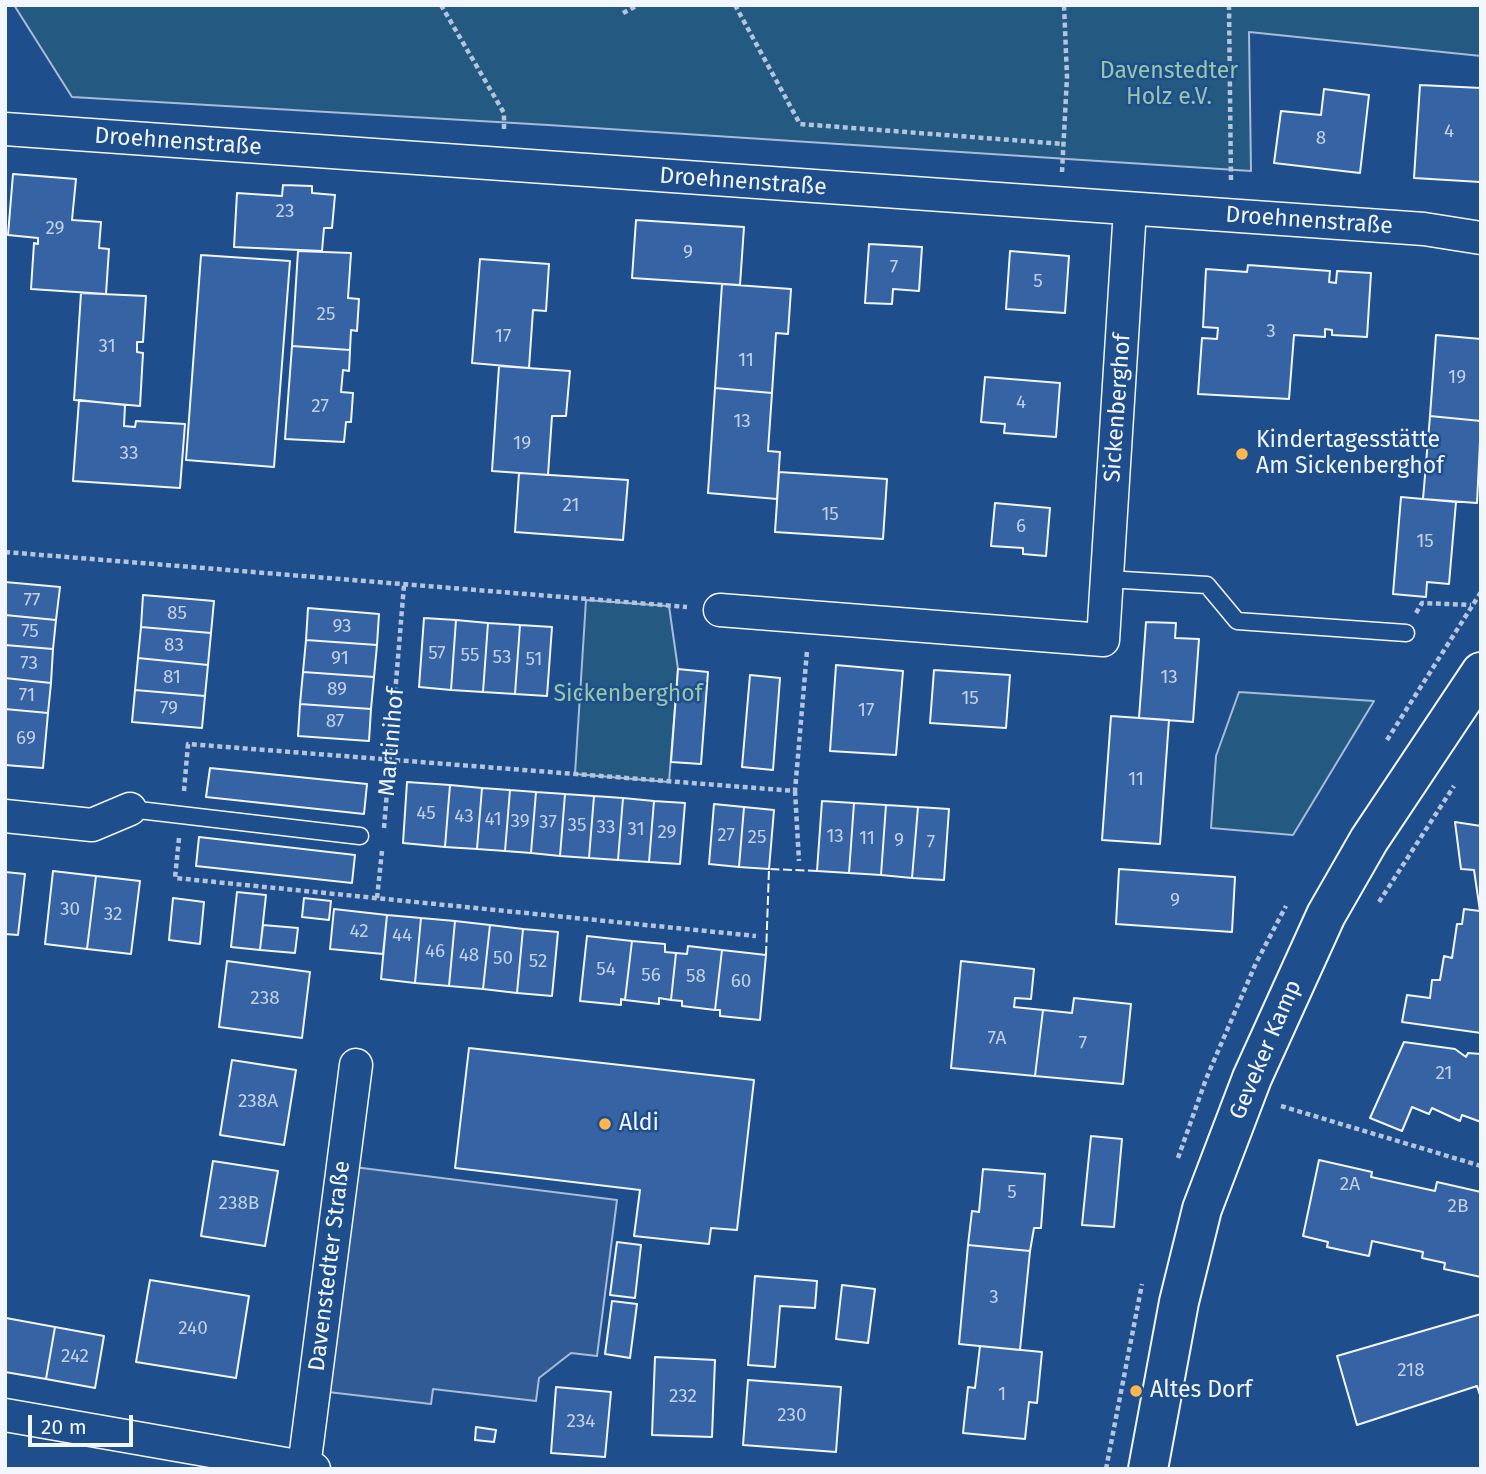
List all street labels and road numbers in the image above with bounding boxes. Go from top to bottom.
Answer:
street label: Droehnenstraße [93,122,263,162]
street label: Droehnenstraße [658,162,828,202]
street label: Droehnenstraße [1224,201,1394,241]
street label: Sickenberghof [1099,333,1137,483]
street label: Martinihof [374,687,410,797]
street label: Geveker Kamp [1224,976,1308,1124]
street label: Davenstedter Straße [303,1159,357,1373]

